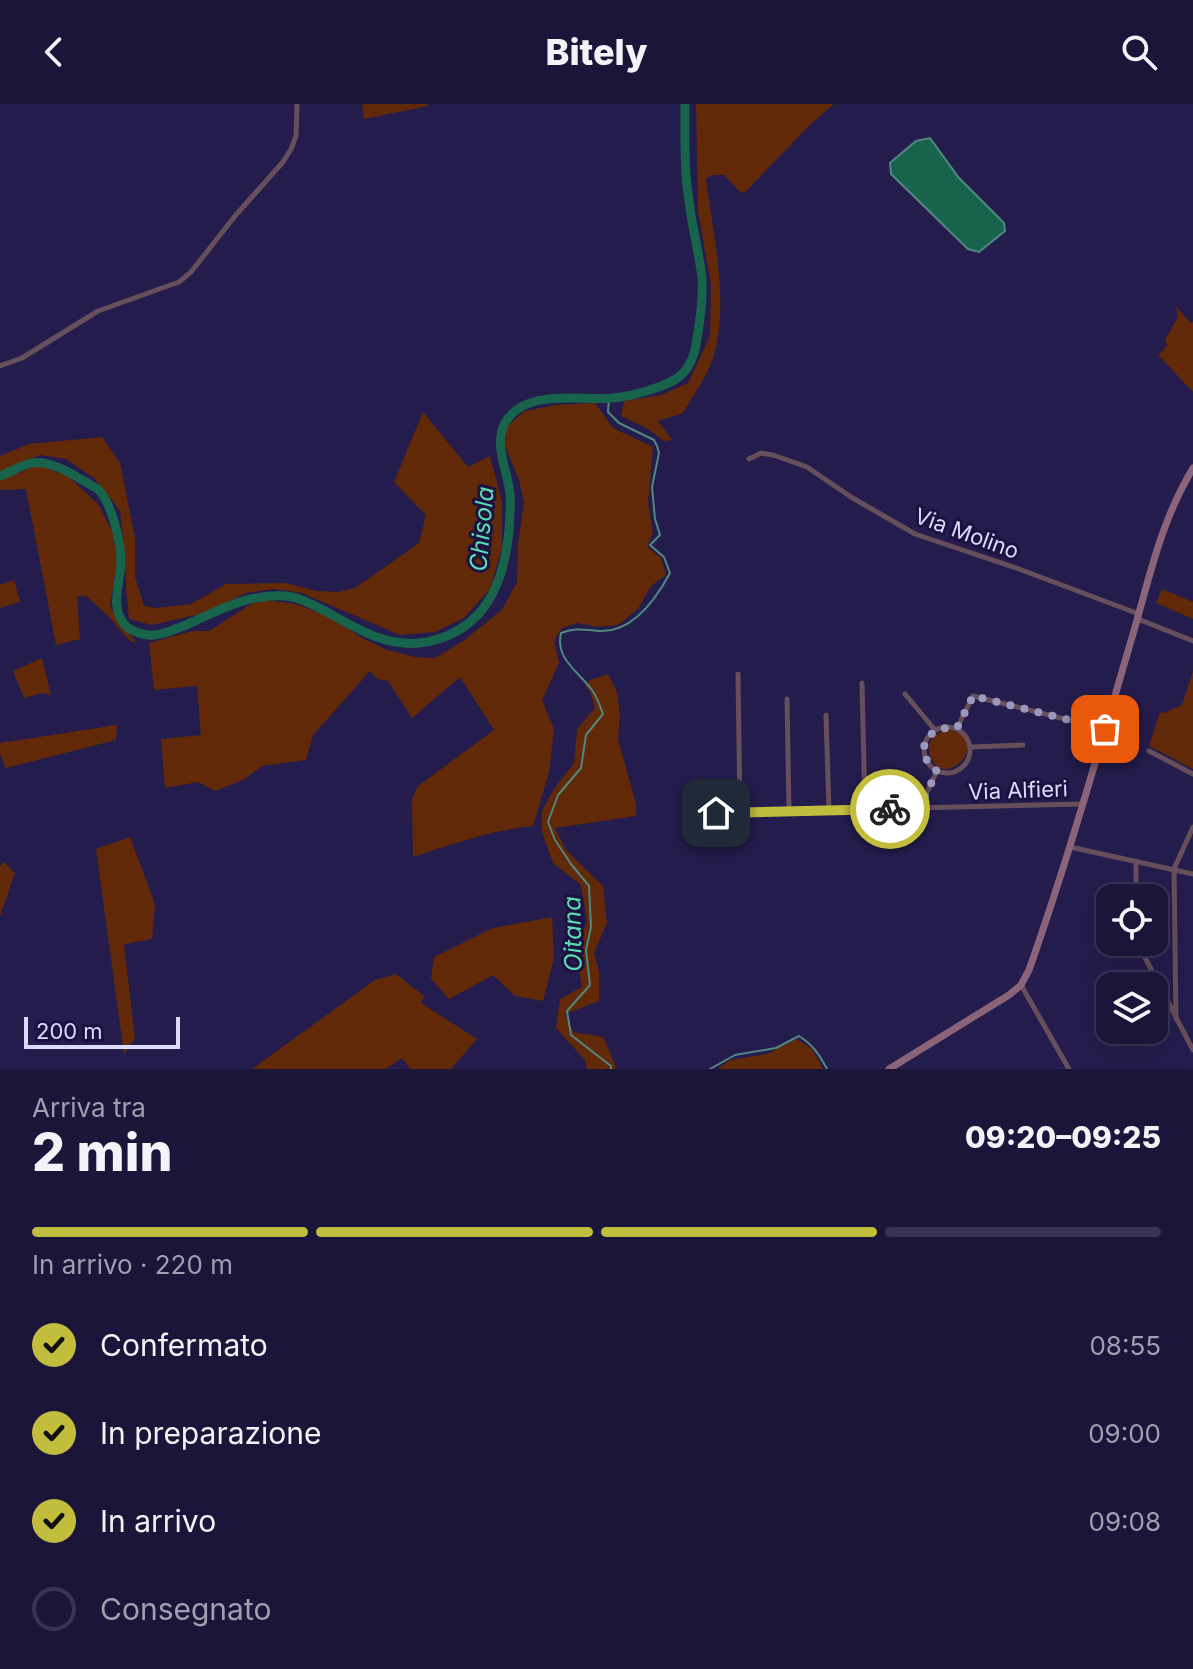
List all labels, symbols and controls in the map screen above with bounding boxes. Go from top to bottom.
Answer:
icon: back [32,30,76,74]
text: Bitely [545,30,648,74]
icon: search [1117,30,1161,74]
water label: Chisola [463,485,500,573]
street label: Via Molino [911,502,1023,564]
pin [1071,695,1139,763]
icon: bag [1083,707,1127,751]
courier [850,769,930,849]
street label: Via Alfieri [968,775,1068,805]
pin [682,779,750,847]
icon: bike [868,787,912,831]
icon: home [694,791,738,835]
map controls [1096,884,1168,1044]
button: locate [1096,884,1168,956]
water label: Oitana [557,896,588,972]
button: layers [1096,972,1168,1044]
scale bar [24,1013,180,1049]
text: 200 m [36,1018,103,1044]
text: Arriva tra [32,1092,146,1123]
text: 09:20–09:25 [965,1119,1161,1155]
text: 2 min [32,1121,173,1184]
text: In arrivo · 220 m [32,1249,233,1280]
icon: check [32,1323,76,1367]
text: Confermato [100,1327,268,1363]
text: 08:55 [1089,1330,1161,1361]
icon: check [32,1411,76,1455]
text: In preparazione [100,1415,322,1451]
text: 09:00 [1088,1418,1161,1449]
icon: check [32,1499,76,1543]
text: In arrivo [100,1503,216,1539]
text: 09:08 [1088,1506,1161,1537]
text: Consegnato [100,1591,271,1627]

